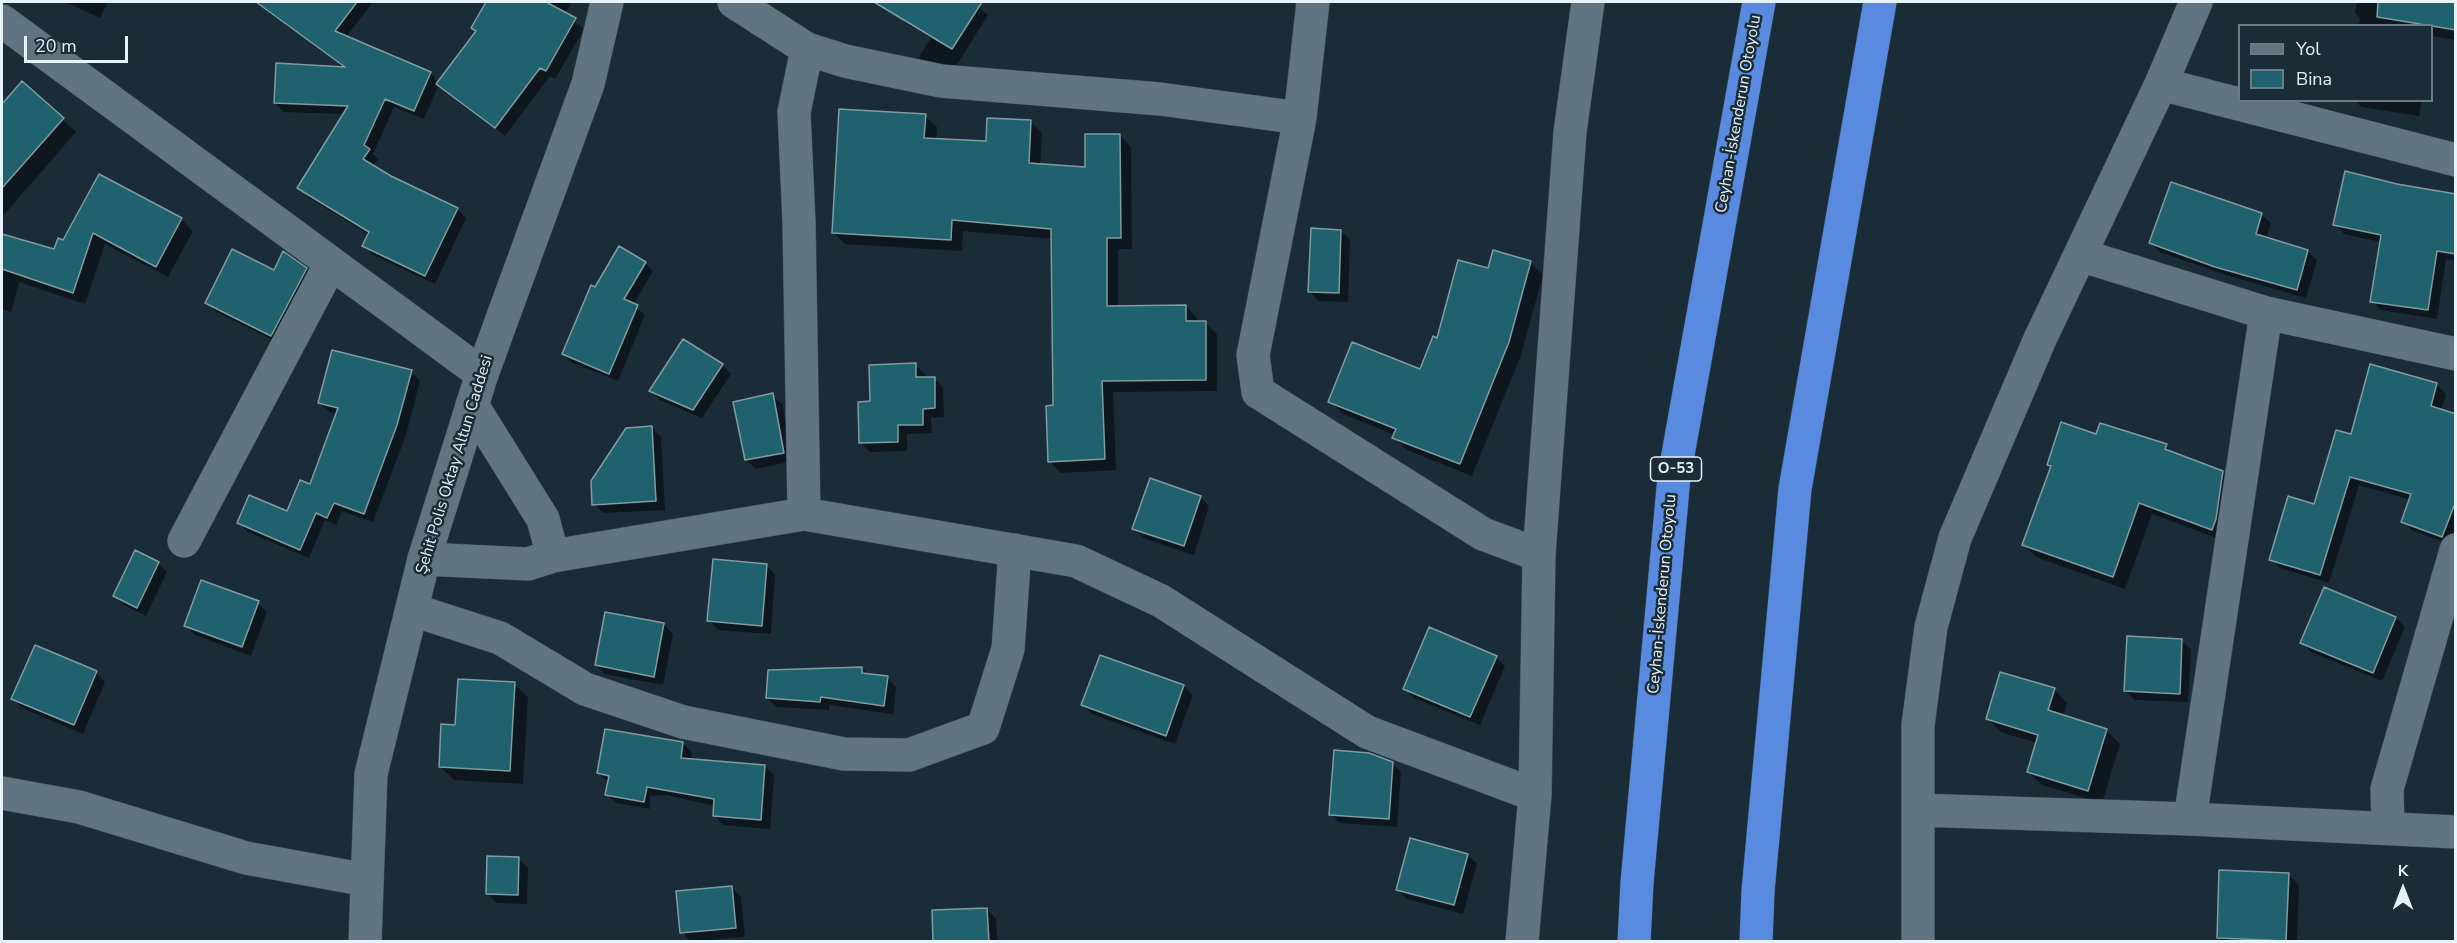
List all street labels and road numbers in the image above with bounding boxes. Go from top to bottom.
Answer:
street label: Ceyhan-İskenderun Otoyolu [1712,14,1766,214]
street label: Şehit Polis Oktay Altun Caddesi [413,353,497,577]
road number: O-53 [1650,457,1702,481]
street label: Ceyhan-İskenderun Otoyolu [1645,493,1681,695]

